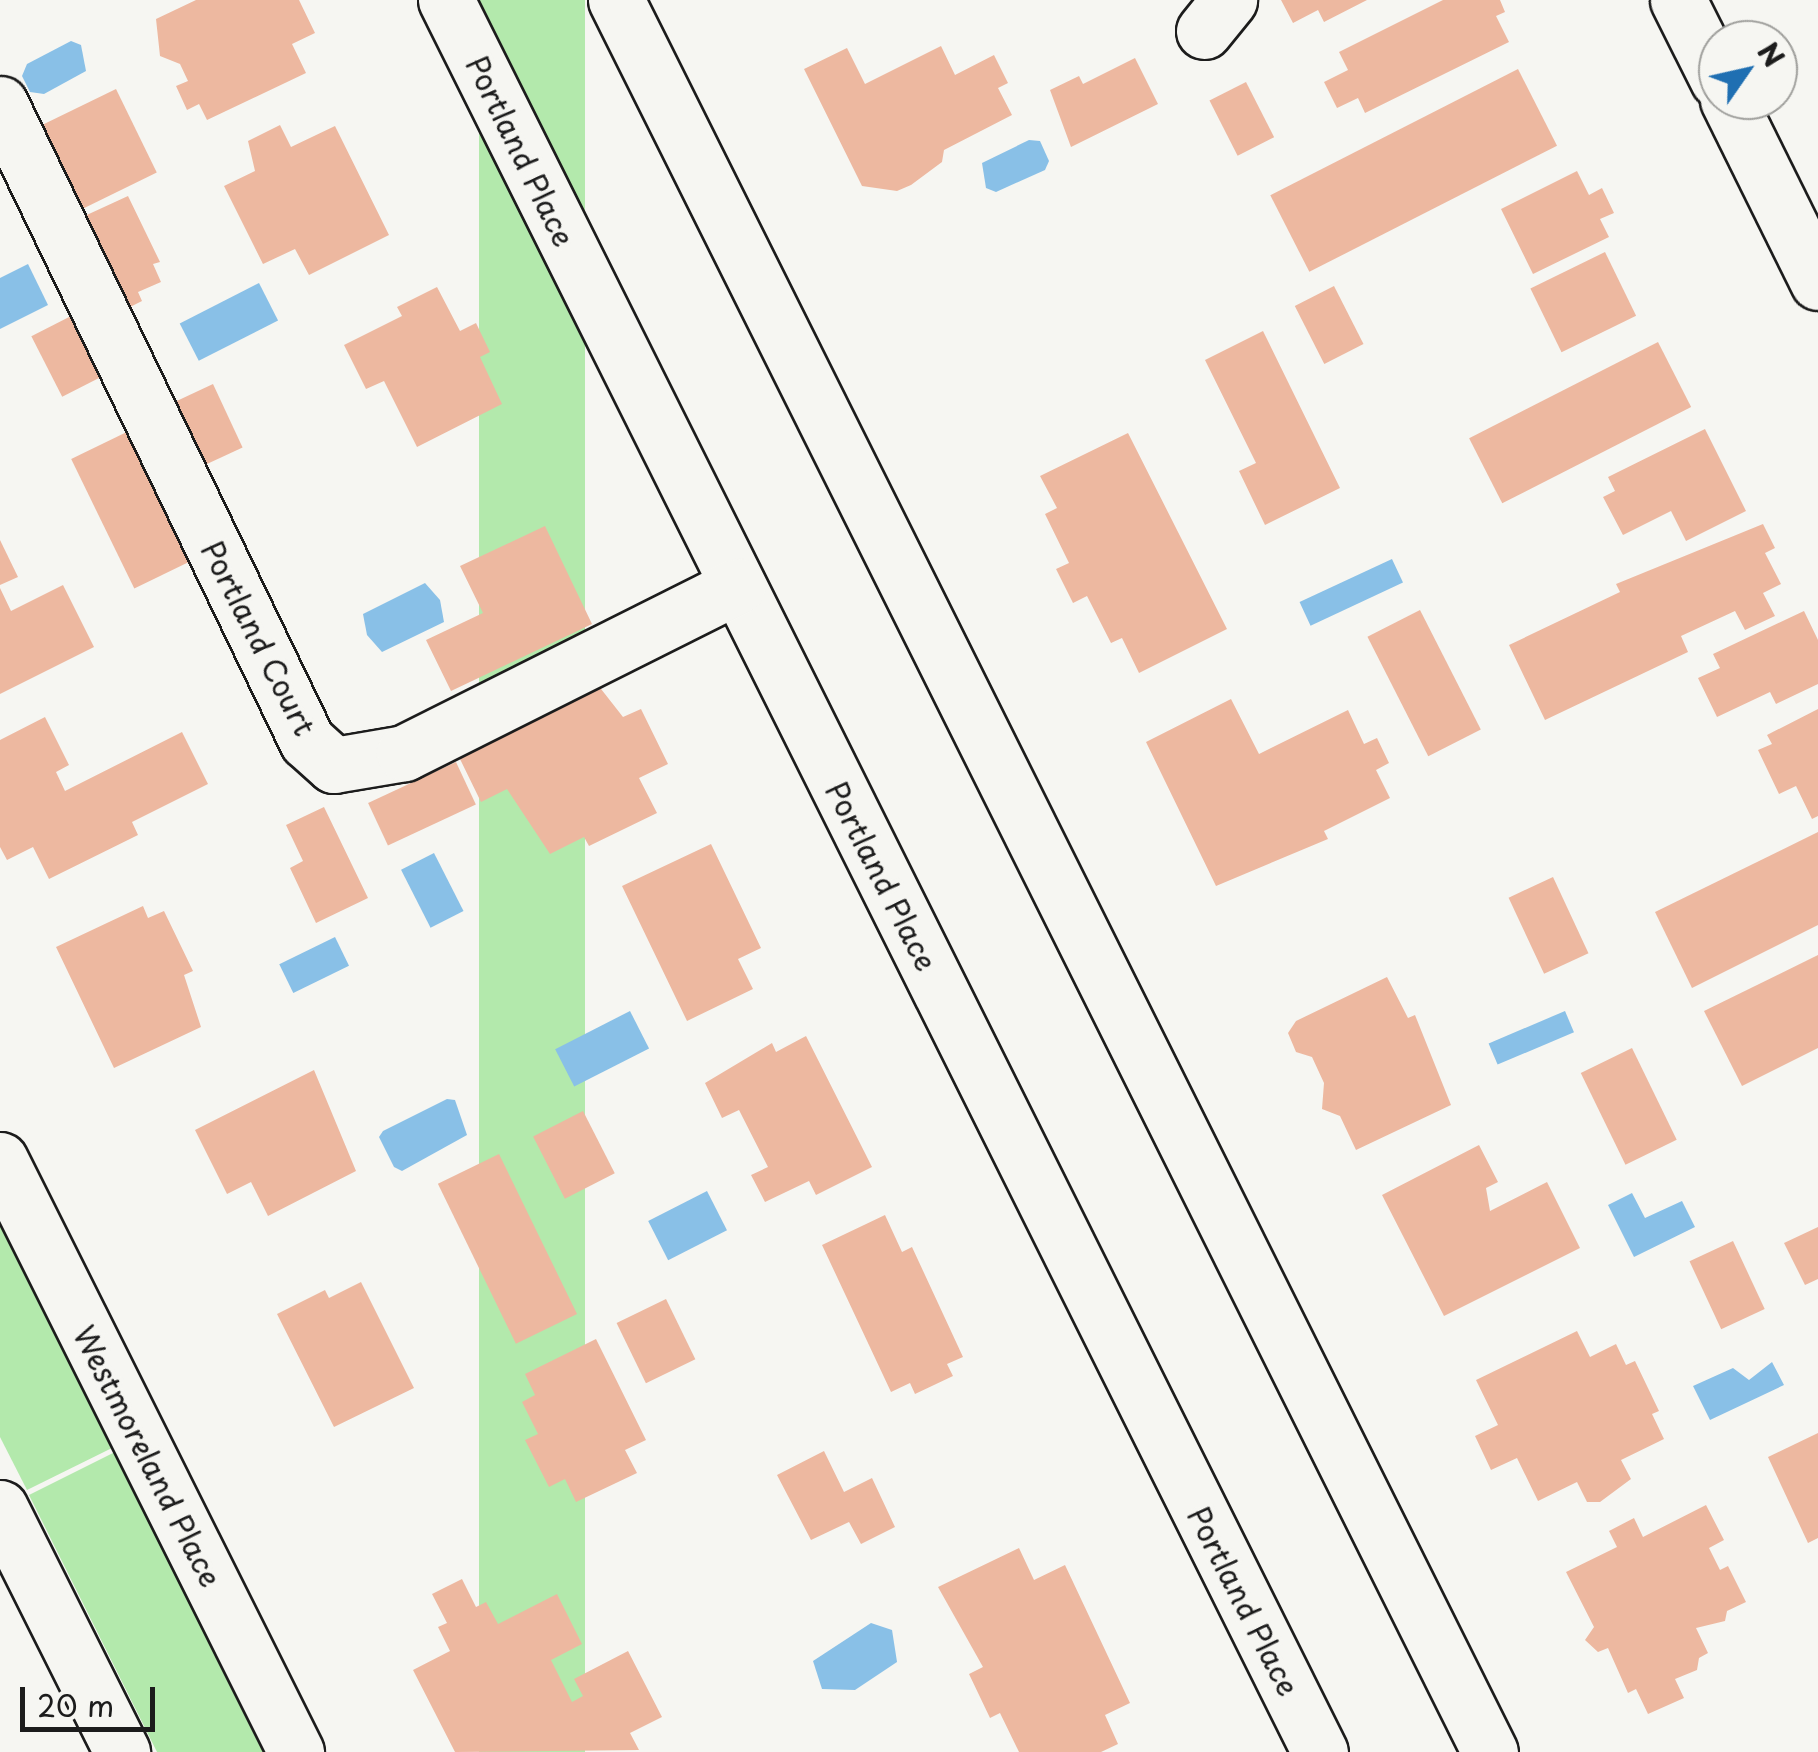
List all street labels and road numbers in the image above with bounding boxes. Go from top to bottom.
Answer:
street label: Portland Place [459,49,583,253]
street label: Portland Court [194,534,324,742]
street label: Portland Place [819,775,945,977]
street label: Westmoreland Place [66,1319,230,1593]
street label: Portland Place [1181,1500,1307,1702]

